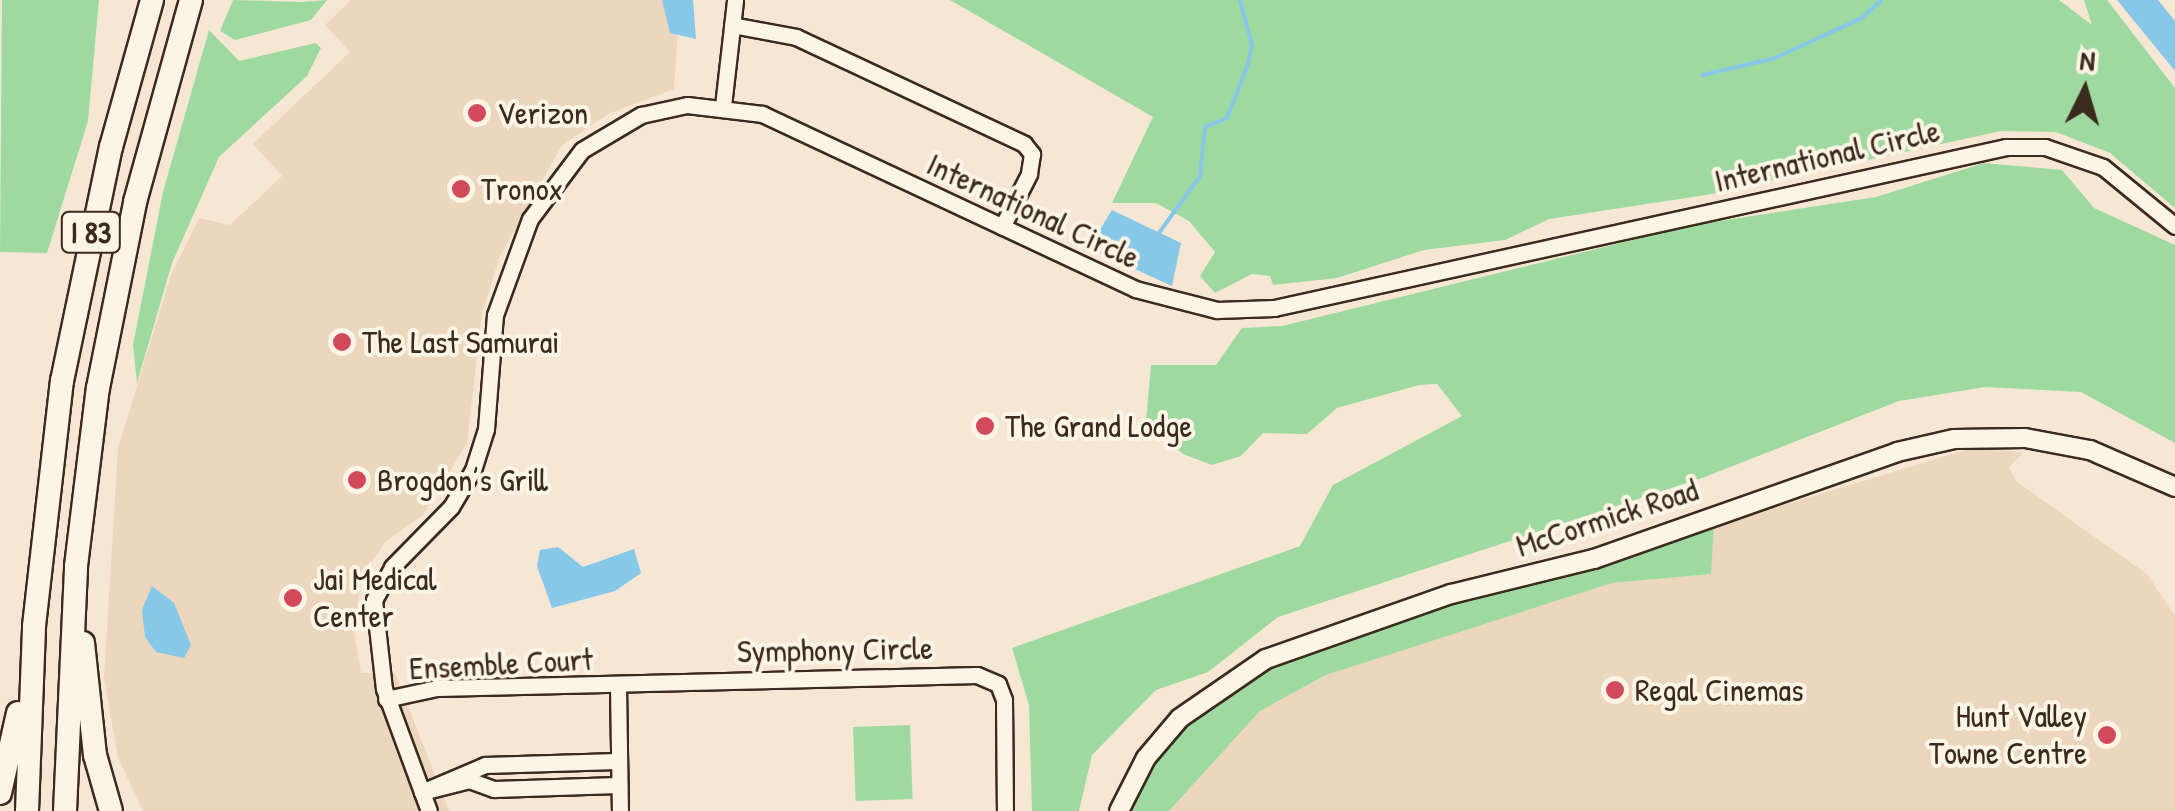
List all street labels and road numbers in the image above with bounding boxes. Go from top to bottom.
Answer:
street label: International Circle [1711,111,1943,201]
street label: International Circle [921,145,1145,277]
road number: I 83 [58,207,124,257]
street label: McCormick Road [1511,471,1703,565]
street label: Symphony Circle [737,629,933,671]
street label: Ensemble Court [408,640,594,688]

